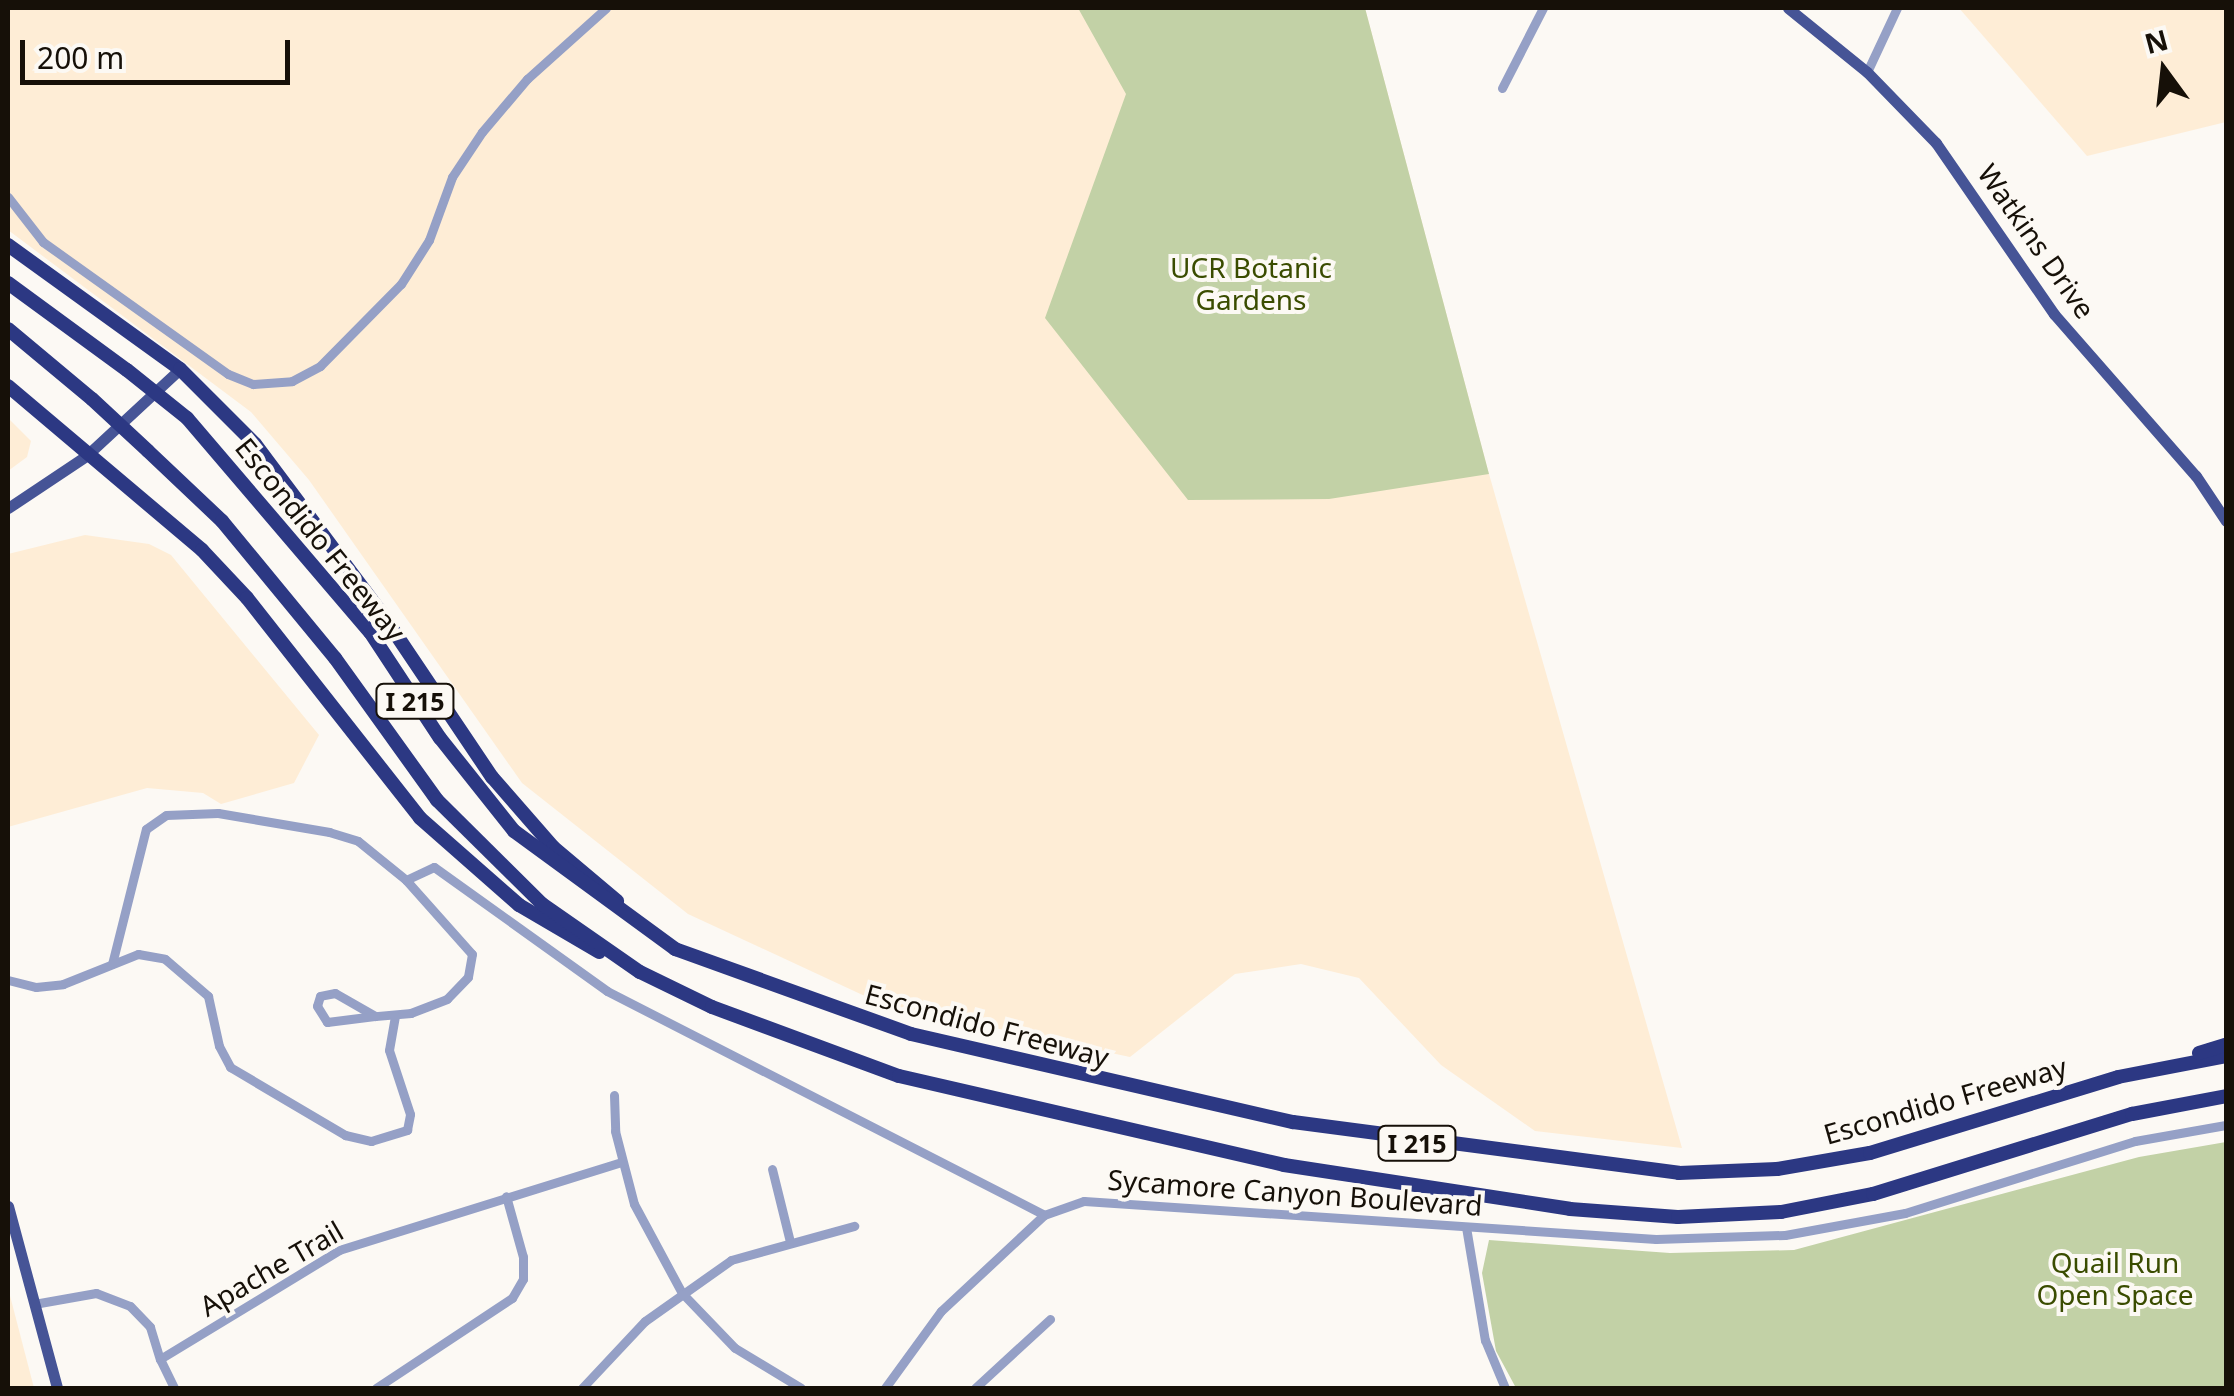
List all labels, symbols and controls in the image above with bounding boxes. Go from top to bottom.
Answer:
scale bar [25,20,295,82]
north arrow [2114,20,2214,120]
text: N [2140,20,2172,62]
text: 200 m [37,37,124,78]
street label: Watkins Drive [1971,157,2103,325]
park label: UCR Botanic Gardens [1170,250,1332,316]
street label: Escondido Freeway [229,431,413,647]
road number: I 215 [375,681,455,721]
street label: Escondido Freeway [861,976,1113,1074]
street label: Escondido Freeway [1820,1049,2070,1151]
road number: I 215 [1377,1123,1457,1163]
street label: Sycamore Canyon Boulevard [1107,1162,1483,1222]
street label: Apache Trail [193,1213,349,1323]
park label: Quail Run Open Space [2037,1245,2193,1311]

